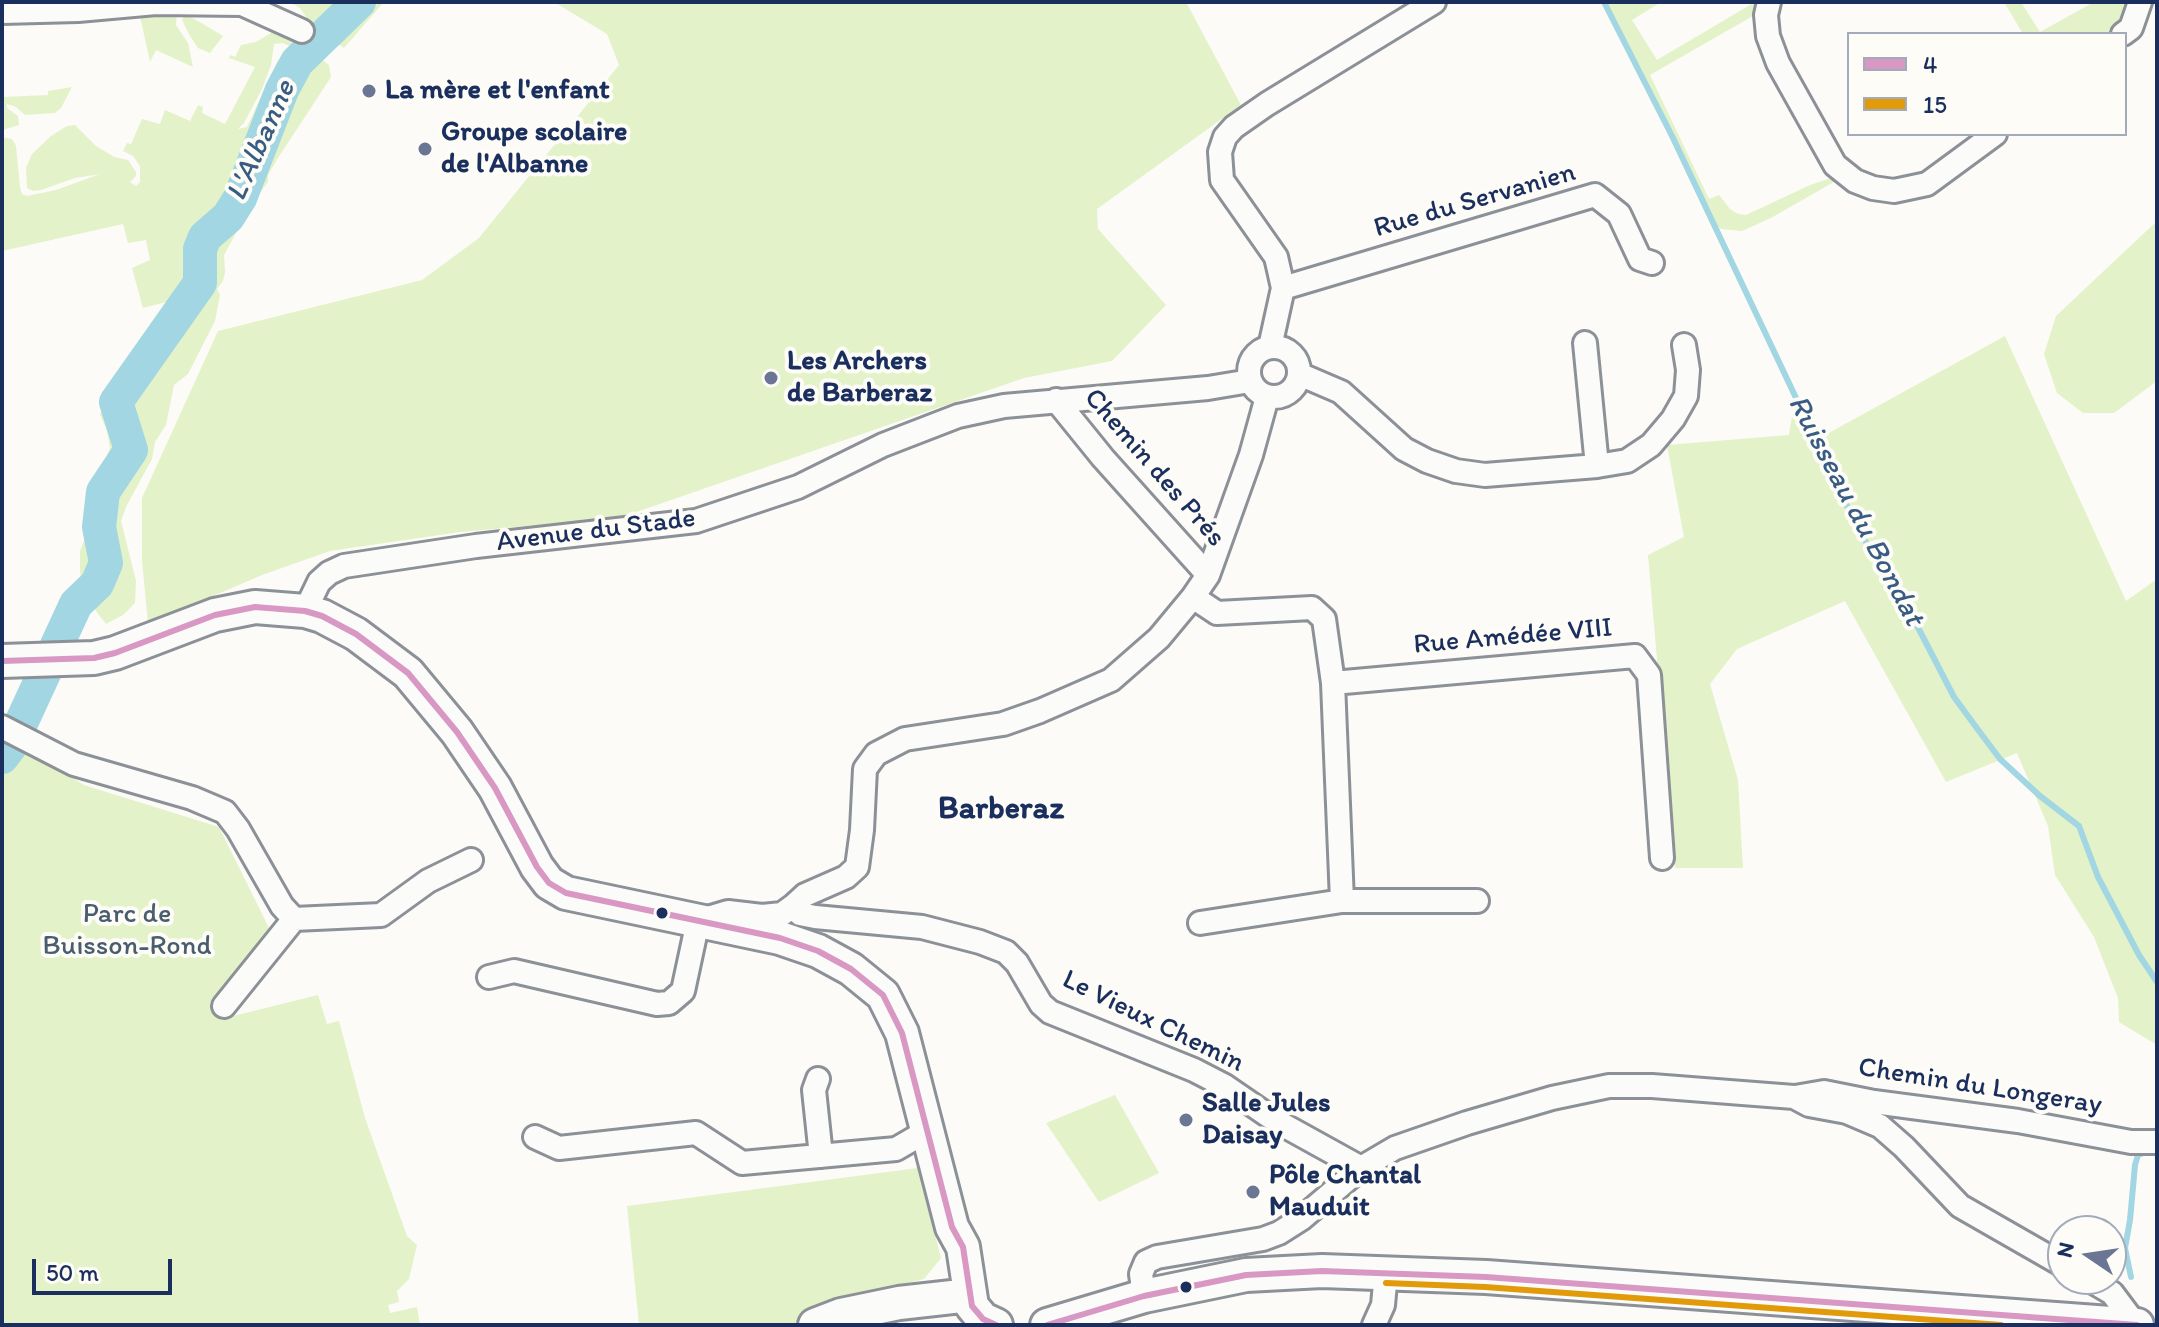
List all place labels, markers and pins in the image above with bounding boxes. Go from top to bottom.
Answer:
place label: La mère et l'enfant [385,74,609,108]
marker: La mère et l'enfant [360,82,378,100]
place label: Groupe scolaire de l'Albanne [441,116,627,182]
marker: Groupe scolaire de l'Albanne [416,140,434,158]
place label: Les Archers de Barberaz [787,345,932,411]
marker: Les Archers de Barberaz [762,369,780,387]
unlabelled marker [654,905,670,921]
place label: Salle Jules Daisay [1202,1087,1330,1153]
marker: Salle Jules Daisay [1177,1111,1195,1129]
place label: Pôle Chantal Mauduit [1269,1159,1421,1225]
marker: Pôle Chantal Mauduit [1244,1183,1262,1201]
unlabelled marker [1178,1279,1194,1295]

